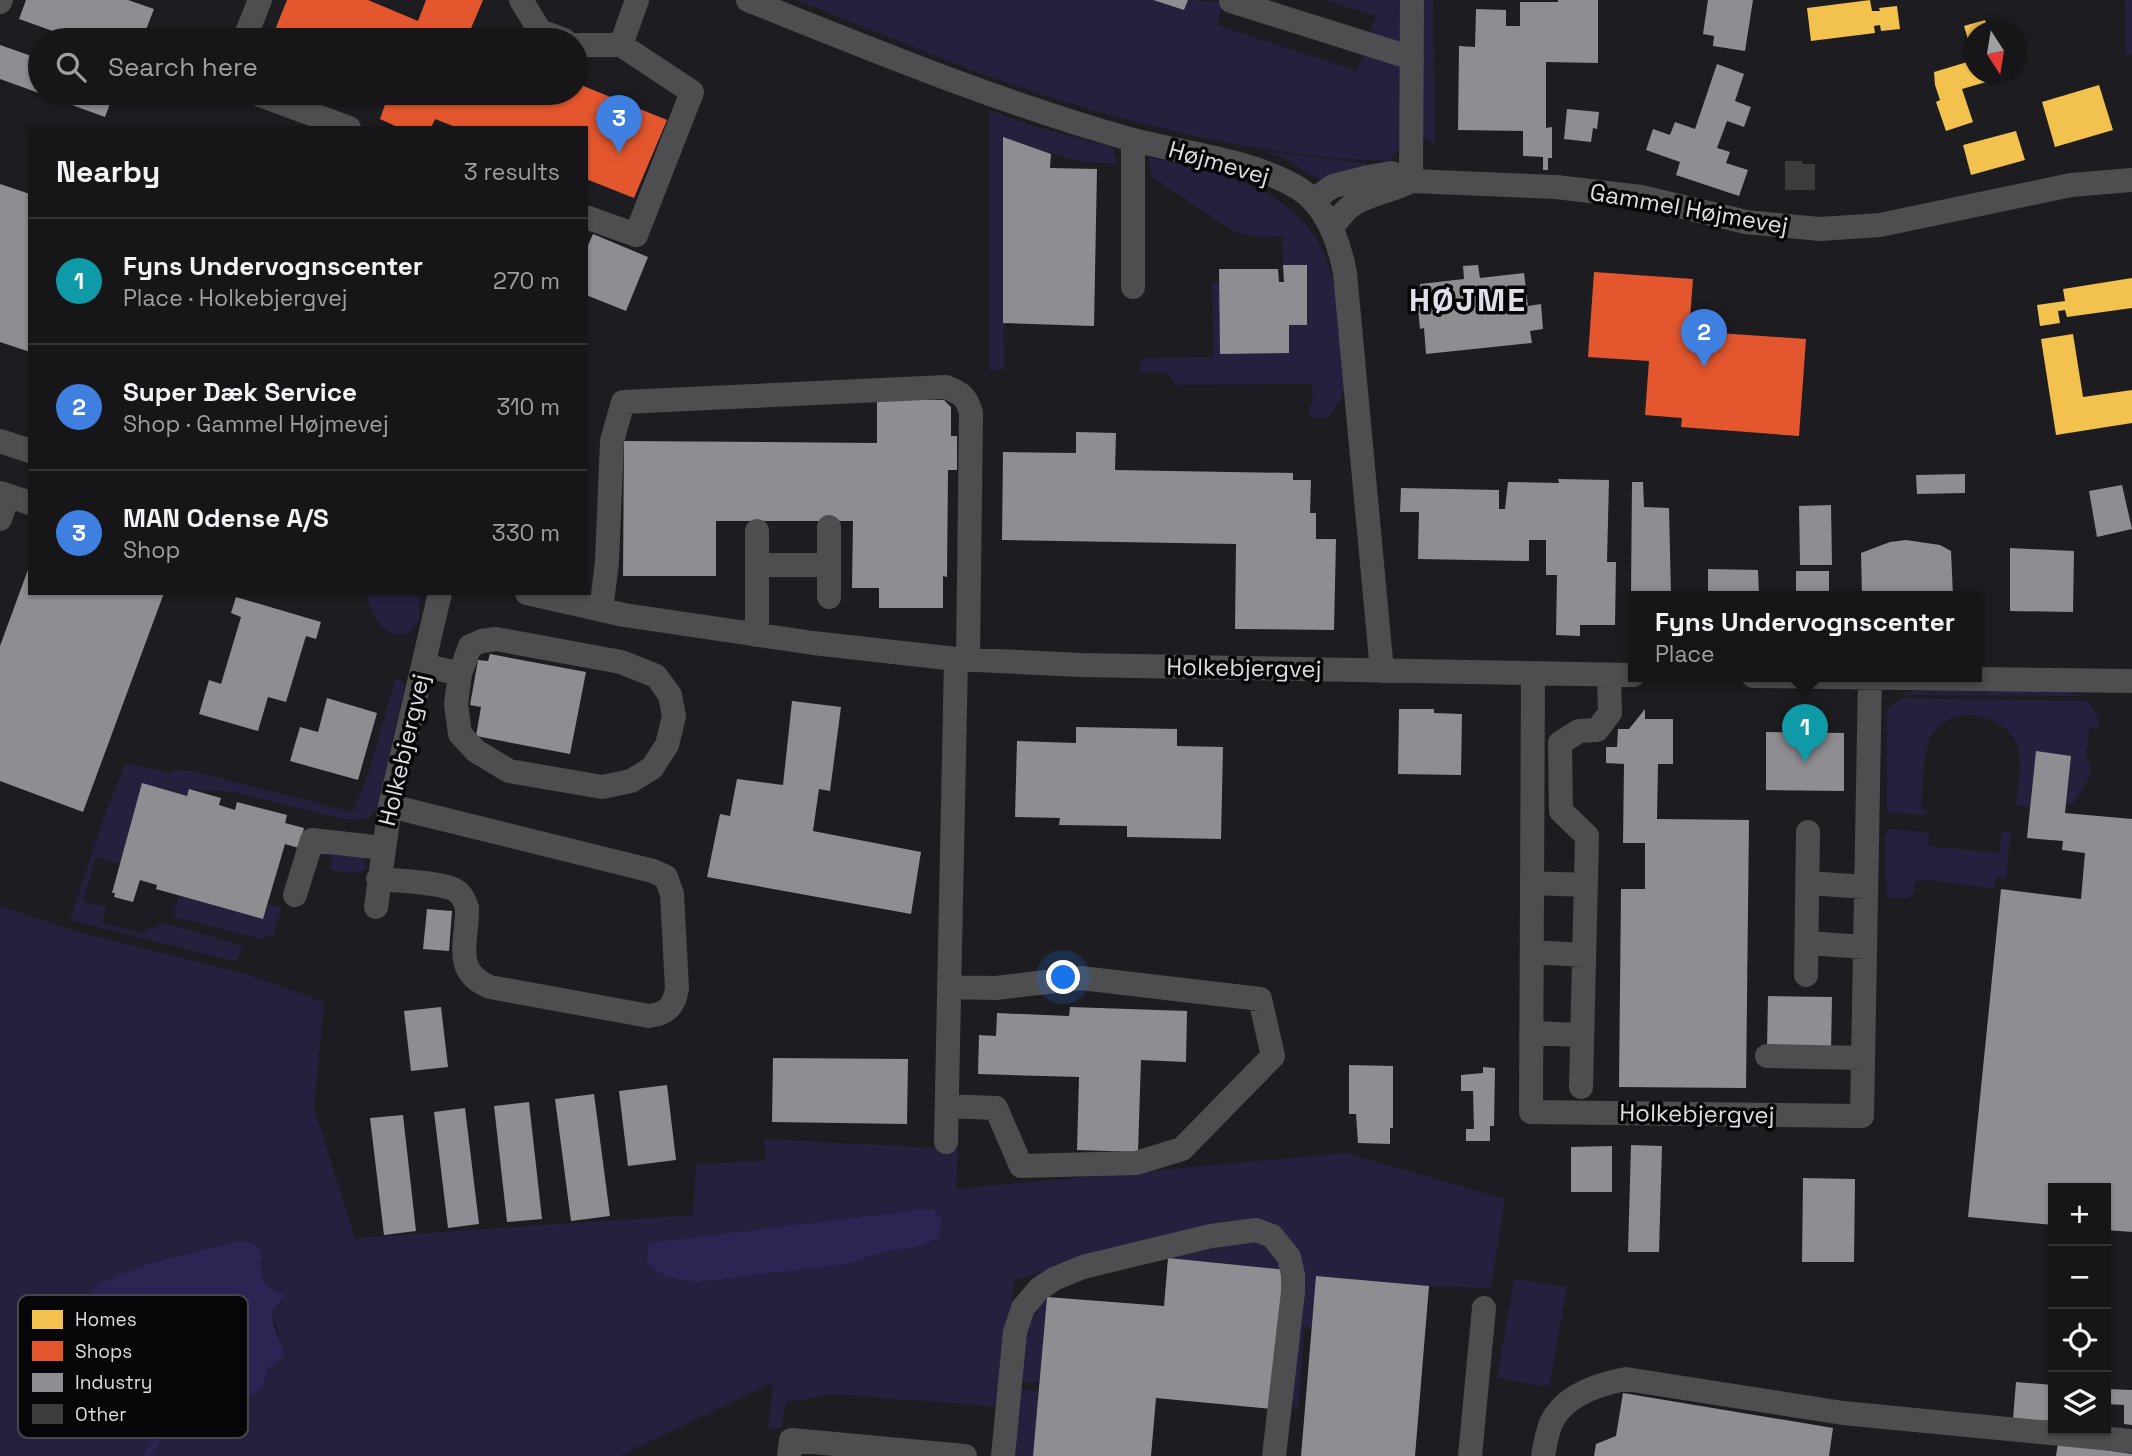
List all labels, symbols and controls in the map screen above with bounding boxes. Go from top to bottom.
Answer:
north arrow [1964,21,2027,84]
search box [28,28,588,105]
icon: search [52,48,90,86]
text: Search here [108,50,258,84]
pin: 3 [596,95,642,153]
street label: Højmevej [1165,133,1273,192]
text: Nearby [56,152,160,191]
text: 3 results [464,157,560,187]
street label: Gammel Højmevej [1588,176,1791,241]
text: Fyns Undervognscenter [123,249,423,283]
text: 1 [74,266,84,296]
text: 270 m [493,266,560,296]
district label: HØJME [1409,280,1527,320]
text: Place · Holkebjergvej [123,283,348,313]
pin: 2 [1681,309,1727,367]
text: Super Dæk Service [123,375,357,409]
text: 2 [72,392,86,422]
text: 310 m [496,392,560,422]
text: Shop · Gammel Højmevej [123,409,389,439]
text: MAN Odense A/S [123,501,329,535]
text: 3 [72,518,86,548]
text: 330 m [492,518,560,548]
text: Shop [123,535,180,565]
popup [1628,591,1982,682]
text: Fyns Undervognscenter [1655,605,1955,639]
text: Place [1655,639,1715,669]
street label: Holkebjergvej [1166,651,1322,684]
street label: Holkebjergvej [371,671,436,829]
pin: 1 [1782,704,1828,762]
your location [1046,960,1080,994]
street label: Holkebjergvej [1619,1097,1775,1130]
map controls [2048,1183,2111,1435]
button: + [2048,1183,2111,1246]
button: − [2048,1246,2111,1309]
legend [18,1295,248,1438]
text: Homes [75,1307,137,1332]
button: locate [2048,1309,2111,1372]
text: Shops [75,1339,132,1364]
text: Industry [75,1370,152,1395]
button: layers [2048,1372,2111,1435]
text: Other [75,1402,127,1427]

